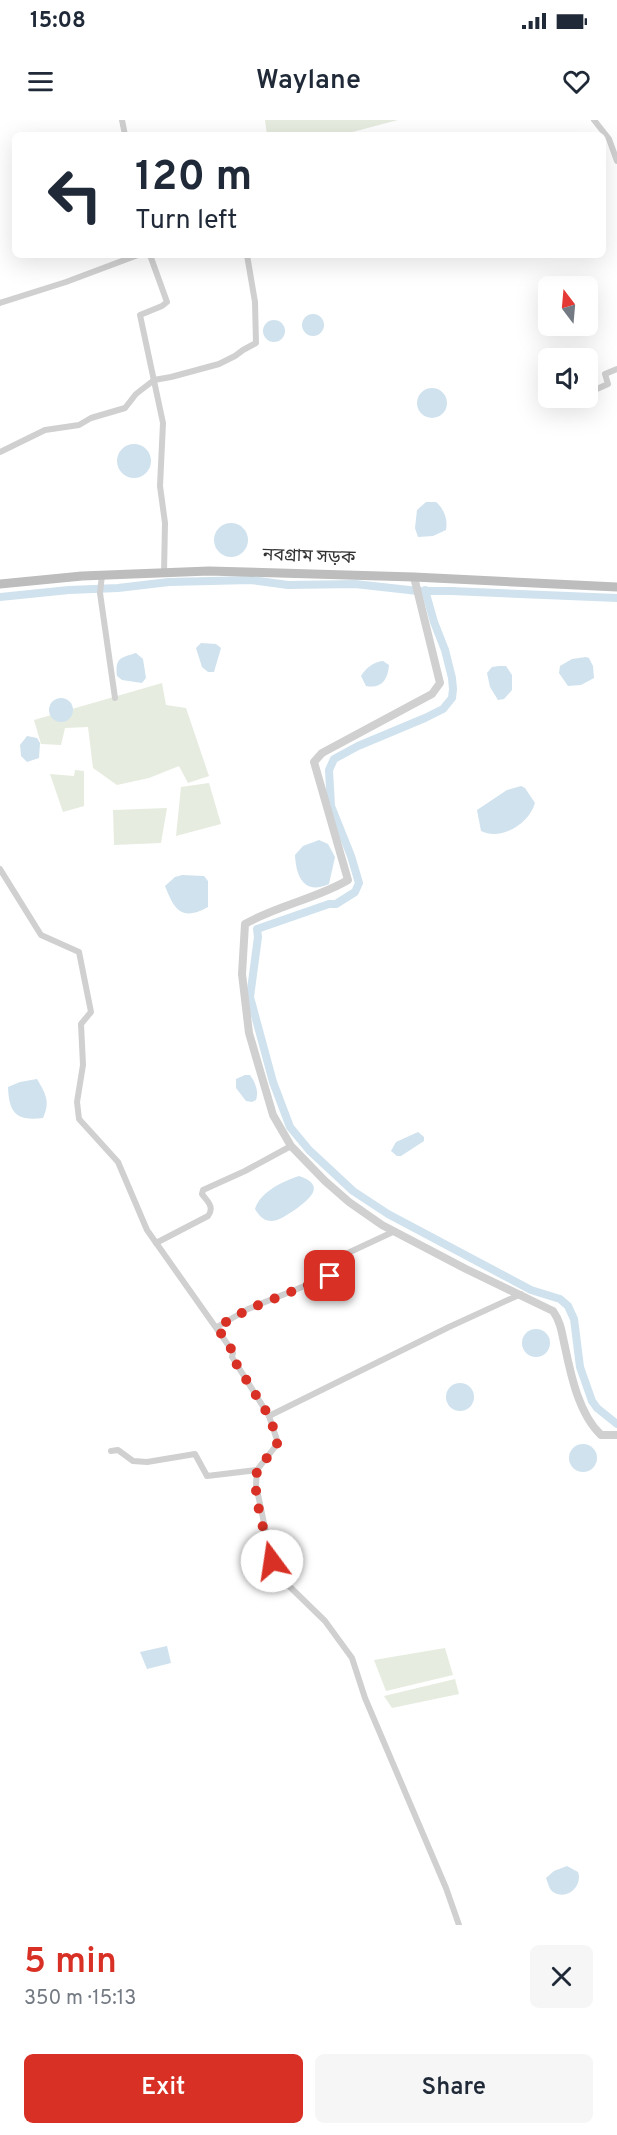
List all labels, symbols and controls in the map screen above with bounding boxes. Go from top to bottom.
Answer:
text: 15:08 [30,8,86,35]
text: Waylane [256,64,361,98]
icon: menu [24,65,57,98]
icon: heart [560,65,593,98]
text: 120 m [135,152,252,205]
icon: left [36,156,114,234]
text: Turn left [135,204,237,238]
north arrow [538,276,598,336]
map controls [538,276,598,408]
button: sound [538,348,598,408]
street label: নবগ্রাম সড়ক [261,544,356,570]
pin [304,1250,355,1301]
icon: arrive [313,1259,346,1292]
position arrow [240,1529,304,1593]
text: 5 min [24,1940,117,1986]
button: close [530,1945,593,2008]
text: 350 m · 15:13 [24,1986,136,2012]
button: Exit [24,2054,303,2123]
button: Share [315,2054,593,2123]

